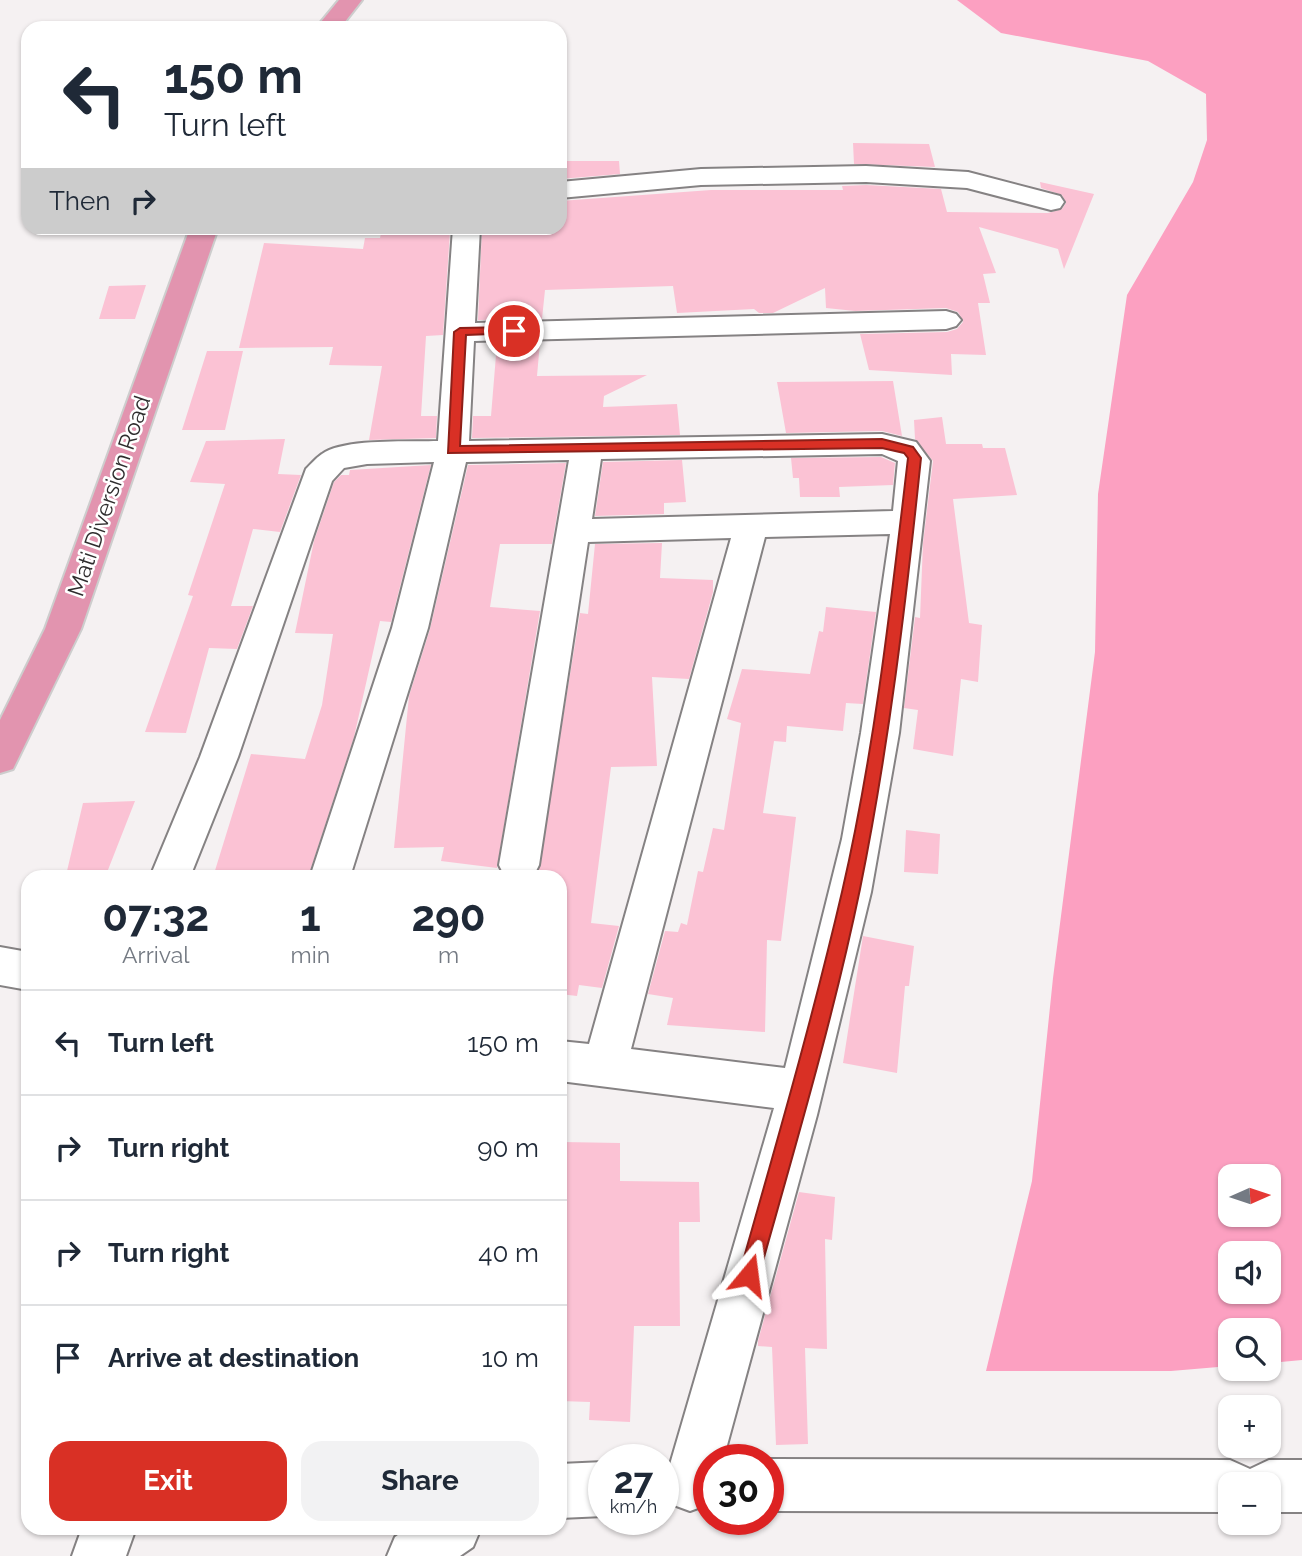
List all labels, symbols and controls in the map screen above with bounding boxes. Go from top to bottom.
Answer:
text: 150 m [164,47,303,104]
icon: left [49,49,140,140]
text: Turn left [164,106,286,143]
icon: right [124,182,162,220]
text: Then [49,186,110,216]
pin [484,301,544,361]
icon: arrive [495,312,533,350]
street label: Mati Diversion Road [62,392,156,600]
text: 07:32 [102,892,209,941]
text: 1 [300,892,321,941]
text: 290 [411,892,486,941]
text: Arrival [122,941,189,968]
text: min [291,941,330,968]
text: m [438,941,459,968]
icon: left [49,1024,87,1062]
text: Turn left [108,1028,214,1058]
text: 150 m [467,1028,539,1058]
icon: right [49,1129,87,1167]
text: Turn right [108,1133,229,1163]
text: 90 m [477,1133,539,1163]
north arrow [1218,1164,1281,1227]
map controls [1218,1164,1281,1535]
icon: right [49,1234,87,1272]
text: Turn right [108,1238,229,1268]
text: 40 m [478,1238,539,1268]
position arrow [712,1238,786,1312]
button: sound [1218,1241,1281,1304]
button: search [1218,1318,1281,1381]
icon: arrive [49,1339,87,1377]
text: Arrive at destination [108,1343,359,1373]
text: 10 m [481,1343,539,1373]
button: + [1218,1395,1281,1458]
button: Exit [49,1441,287,1521]
button: Share [301,1441,539,1521]
speed limit sign: 30 [693,1444,784,1535]
text: 27 [614,1460,653,1501]
button: − [1218,1472,1281,1535]
text: km/h [610,1496,657,1517]

